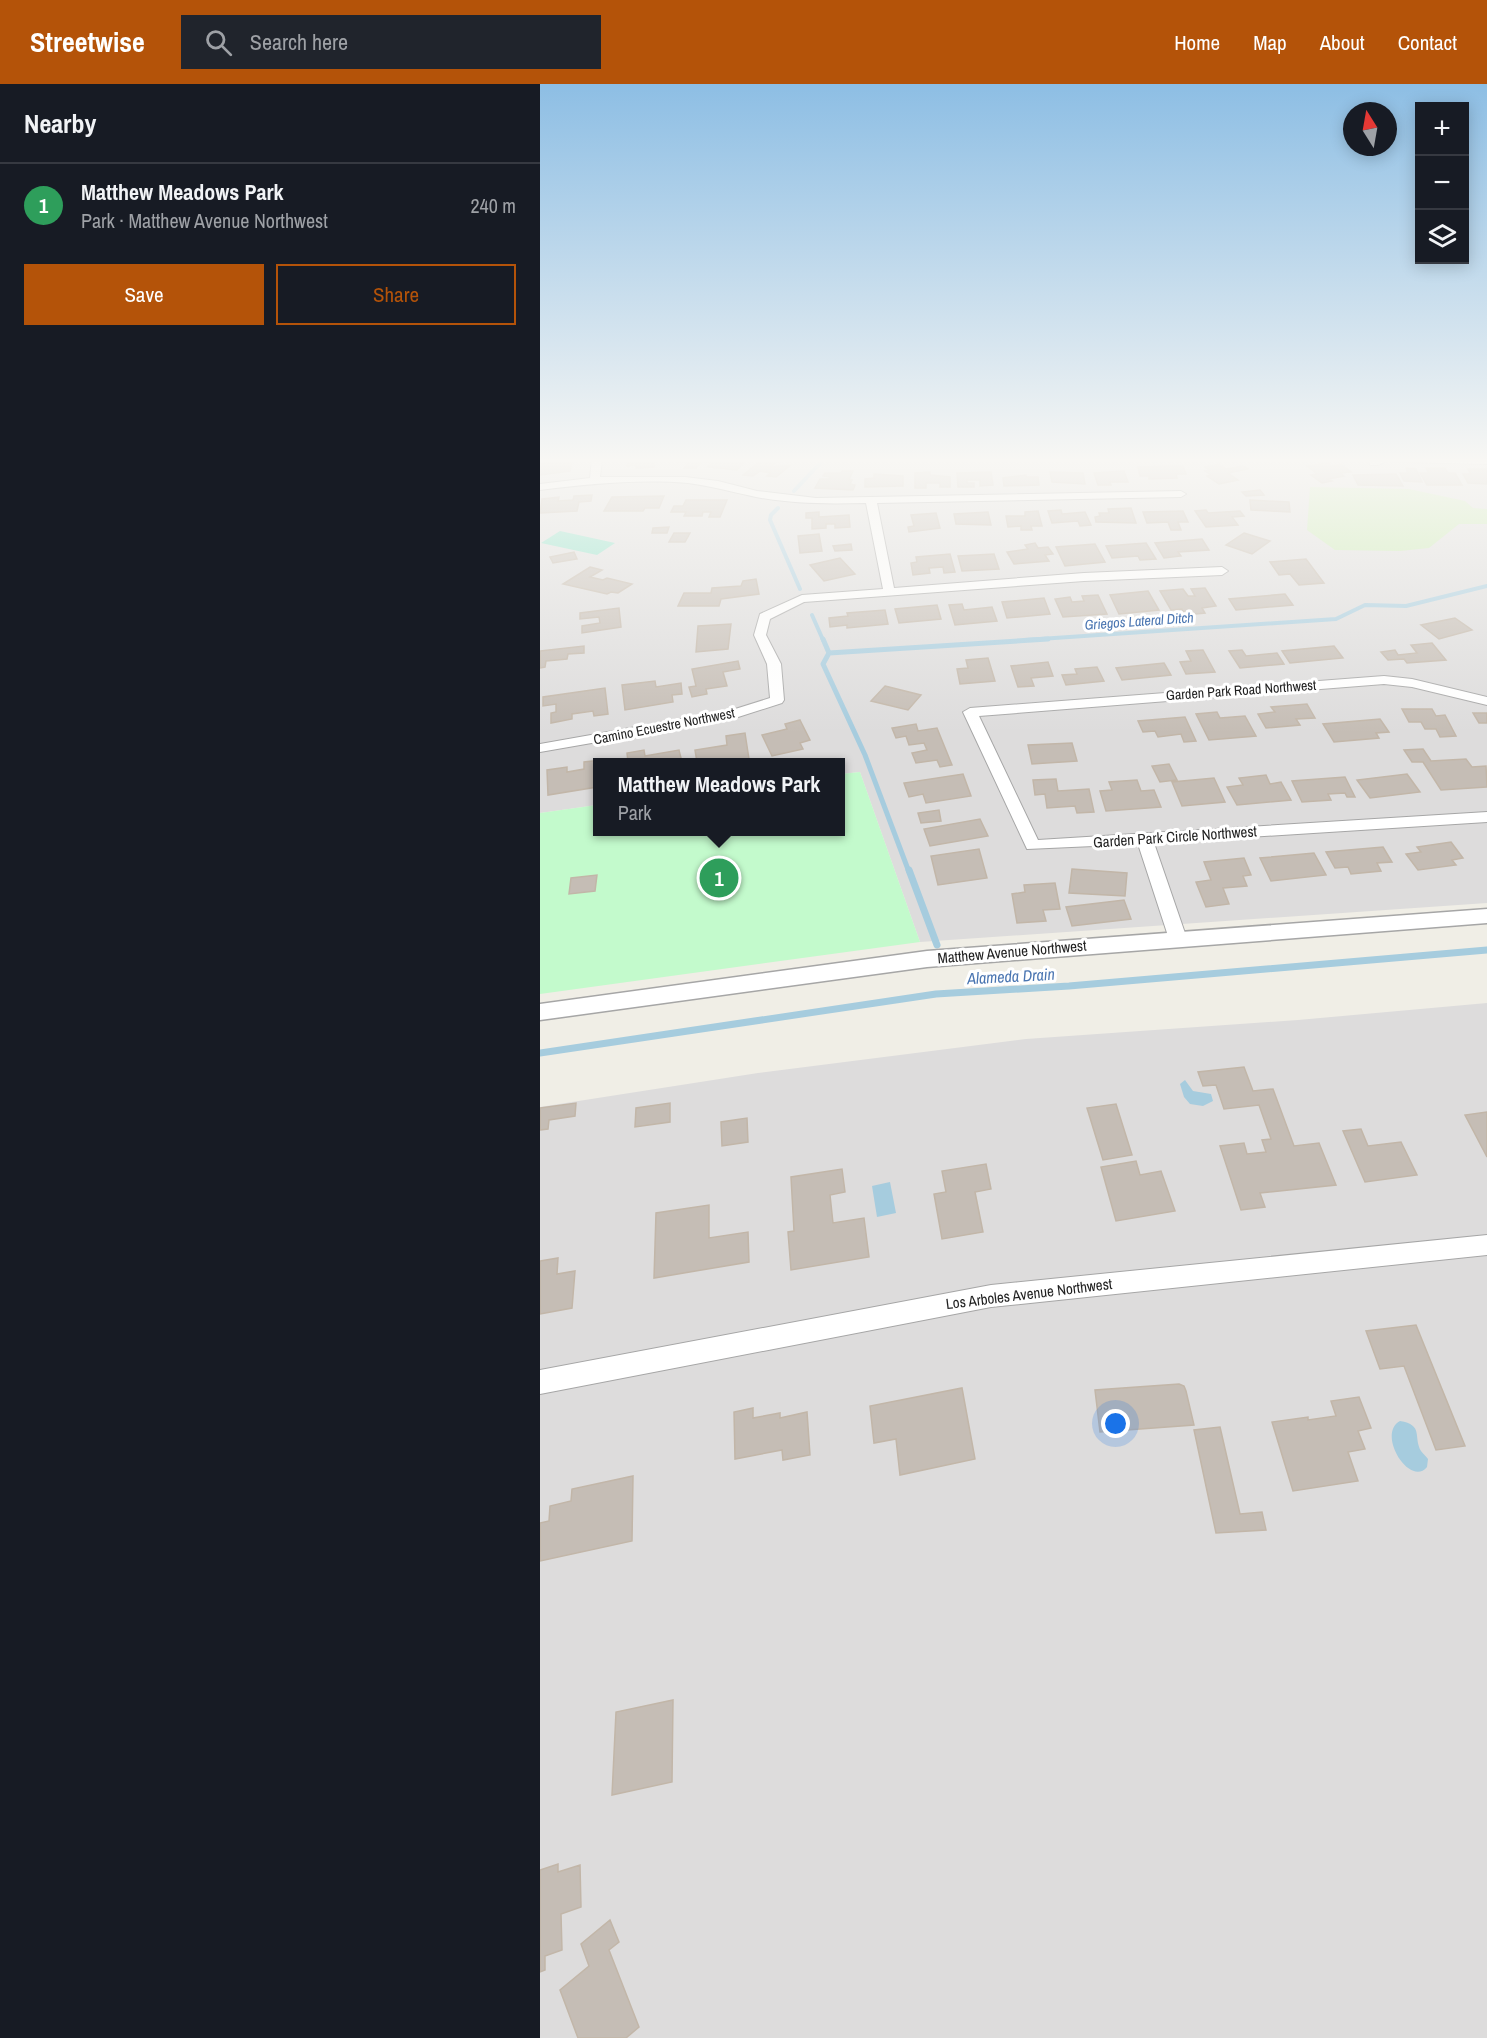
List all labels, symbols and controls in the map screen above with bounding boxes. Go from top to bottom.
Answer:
search box [181,15,601,69]
text: Streetwise [30,23,145,61]
icon: search [202,26,235,59]
text: Search here [250,27,348,57]
text: Home [1174,28,1220,57]
text: Map [1253,28,1287,57]
text: About [1320,28,1365,57]
text: Contact [1398,28,1457,57]
north arrow [1343,102,1397,156]
map controls [1415,102,1469,264]
button: + [1415,102,1469,156]
text: Nearby [24,106,96,141]
button: − [1415,156,1469,210]
text: Matthew Meadows Park [81,177,284,207]
text: 1 [39,192,48,219]
text: 240 m [470,192,516,219]
text: Park · Matthew Avenue Northwest [81,207,328,234]
button: layers [1415,210,1469,264]
button: Save [24,264,264,325]
button: Share [276,264,516,325]
water label: Griegos Lateral Ditch [1084,608,1194,634]
street label: Garden Park Road Northwest [1165,676,1317,704]
street label: Camino Ecuestre Northwest [592,703,736,749]
popup [593,758,845,836]
text: Matthew Meadows Park [618,769,820,799]
text: Park [618,799,651,826]
street label: Garden Park Circle Northwest [1092,820,1258,853]
pin: 1 [700,856,738,900]
street label: Matthew Avenue Northwest [937,934,1088,968]
water label: Alameda Drain [966,963,1055,989]
street label: Los Arboles Avenue Northwest [945,1273,1114,1314]
your location [1101,1409,1130,1438]

